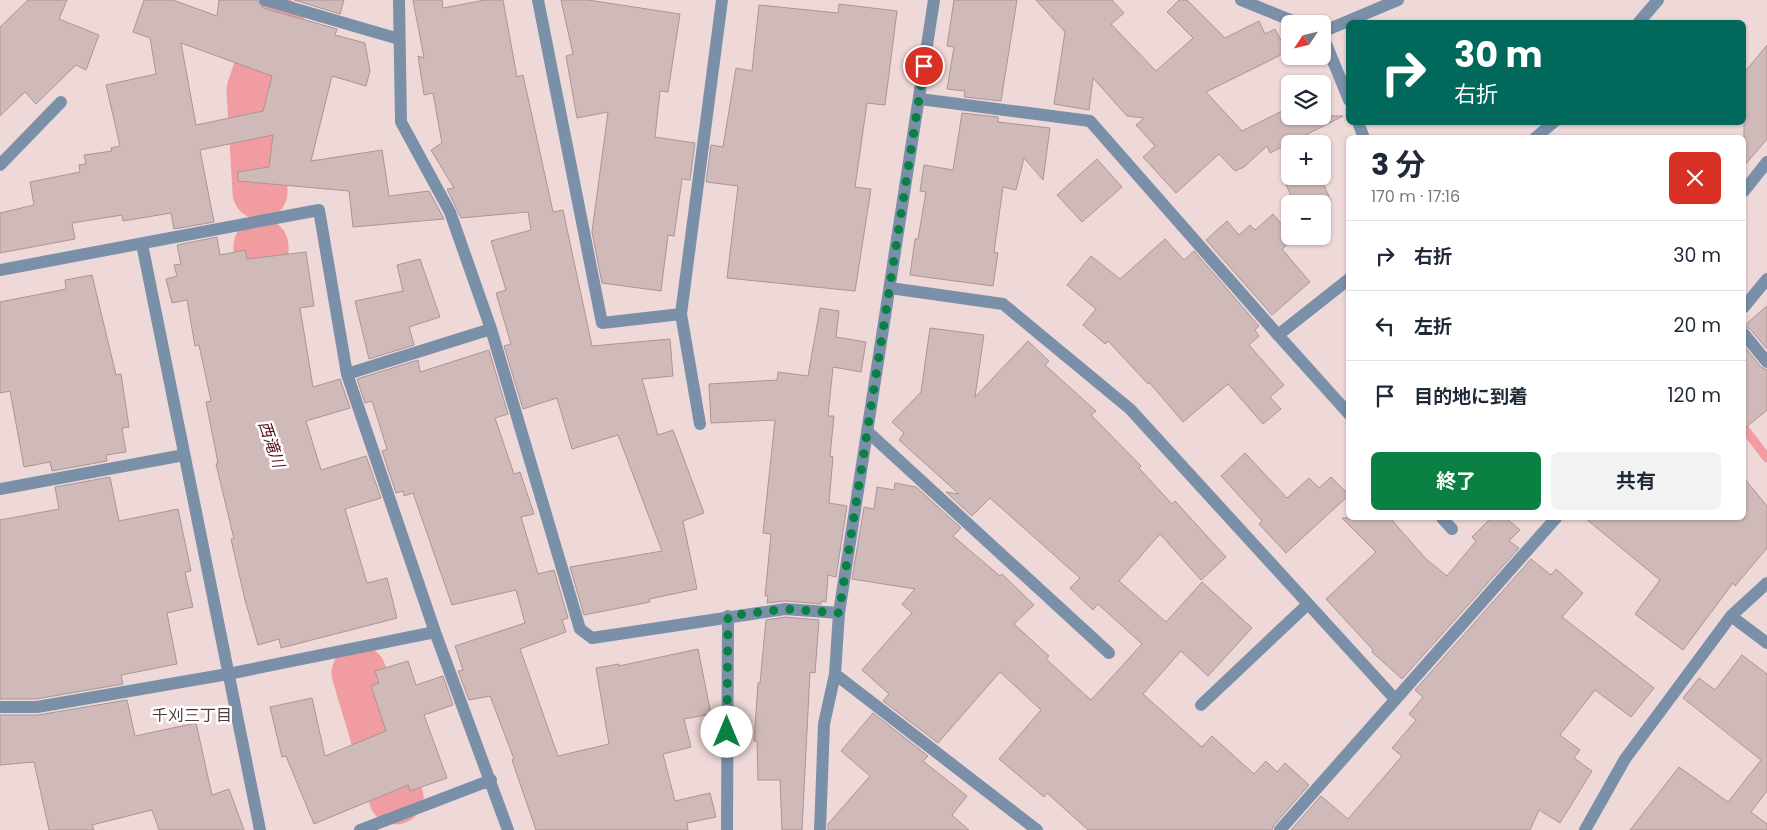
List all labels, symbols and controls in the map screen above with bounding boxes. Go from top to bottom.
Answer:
north arrow [1281,15,1331,65]
map controls [1281,15,1331,245]
text: 30 m [1454,30,1542,79]
icon: right [1371,40,1436,105]
pin [903,45,945,87]
icon: arrive [910,52,938,80]
button: layers [1281,75,1331,125]
text: 右折 [1454,79,1498,110]
button: + [1281,135,1331,185]
text: 3 分 [1371,143,1426,186]
button: close [1669,152,1721,204]
text: 170 m · 17:16 [1371,185,1460,208]
button: − [1281,195,1331,245]
icon: right [1371,242,1399,270]
text: 30 m [1673,242,1721,269]
text: 右折 [1414,243,1452,270]
icon: left [1371,312,1399,340]
text: 20 m [1673,312,1721,339]
text: 左折 [1414,313,1452,340]
icon: arrive [1371,382,1399,410]
text: 120 m [1667,382,1721,409]
text: 目的地に到着 [1414,383,1528,410]
water label: 西滝川 [253,418,291,472]
button: 終了 [1371,452,1541,510]
button: 共有 [1551,452,1721,510]
district label: 千刈三丁目 [152,704,232,727]
position arrow [700,705,752,757]

